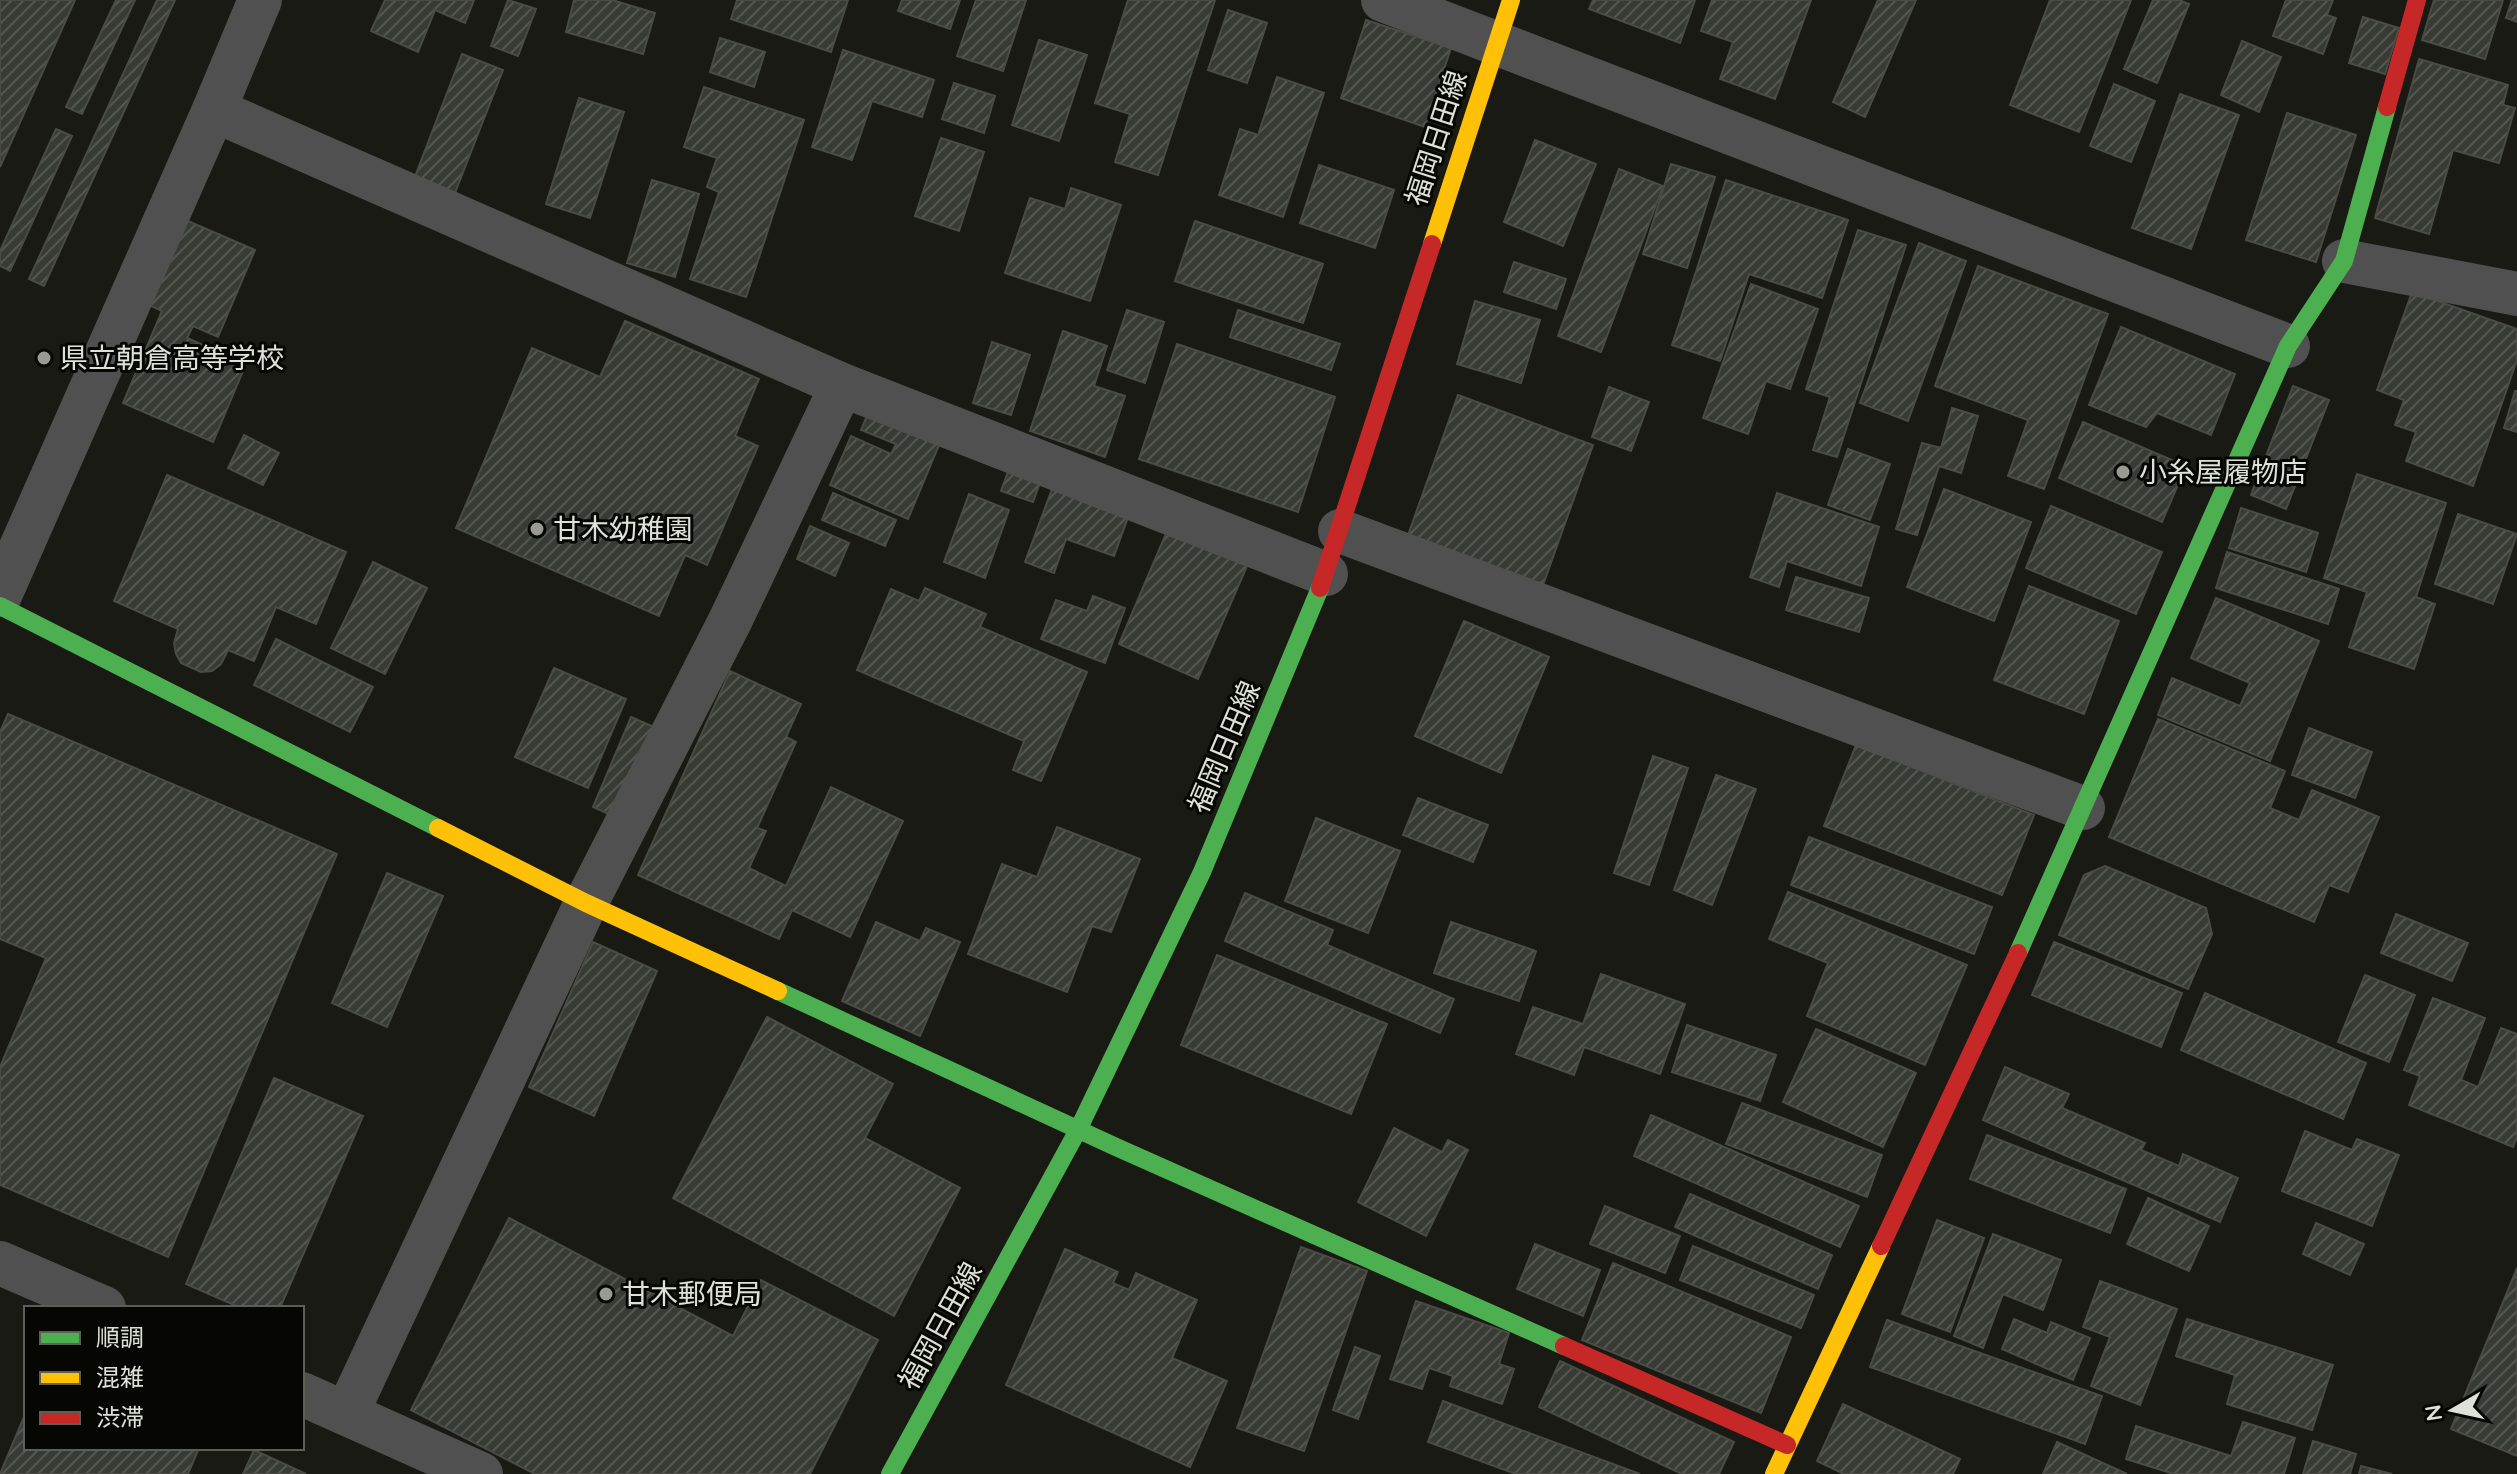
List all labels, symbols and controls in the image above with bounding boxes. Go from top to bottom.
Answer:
street label: 福岡日田線 [1397,66,1474,210]
place label: 県立朝倉高等学校 [60,340,284,375]
marker: 県立朝倉高等学校 [35,349,53,367]
place label: 小糸屋履物店 [2139,454,2307,489]
marker: 小糸屋履物店 [2114,463,2132,481]
place label: 甘木幼稚園 [553,511,693,546]
marker: 甘木幼稚園 [528,520,546,538]
street label: 福岡日田線 [1180,676,1267,818]
street label: 福岡日田線 [890,1256,989,1395]
place label: 甘木郵便局 [622,1276,762,1311]
marker: 甘木郵便局 [597,1285,615,1303]
legend [24,1306,304,1450]
text: 順調 [96,1322,144,1352]
text: 混雑 [96,1362,144,1392]
north arrow [2413,1370,2493,1450]
text: 渋滞 [96,1402,144,1432]
text: N [2418,1403,2448,1423]

